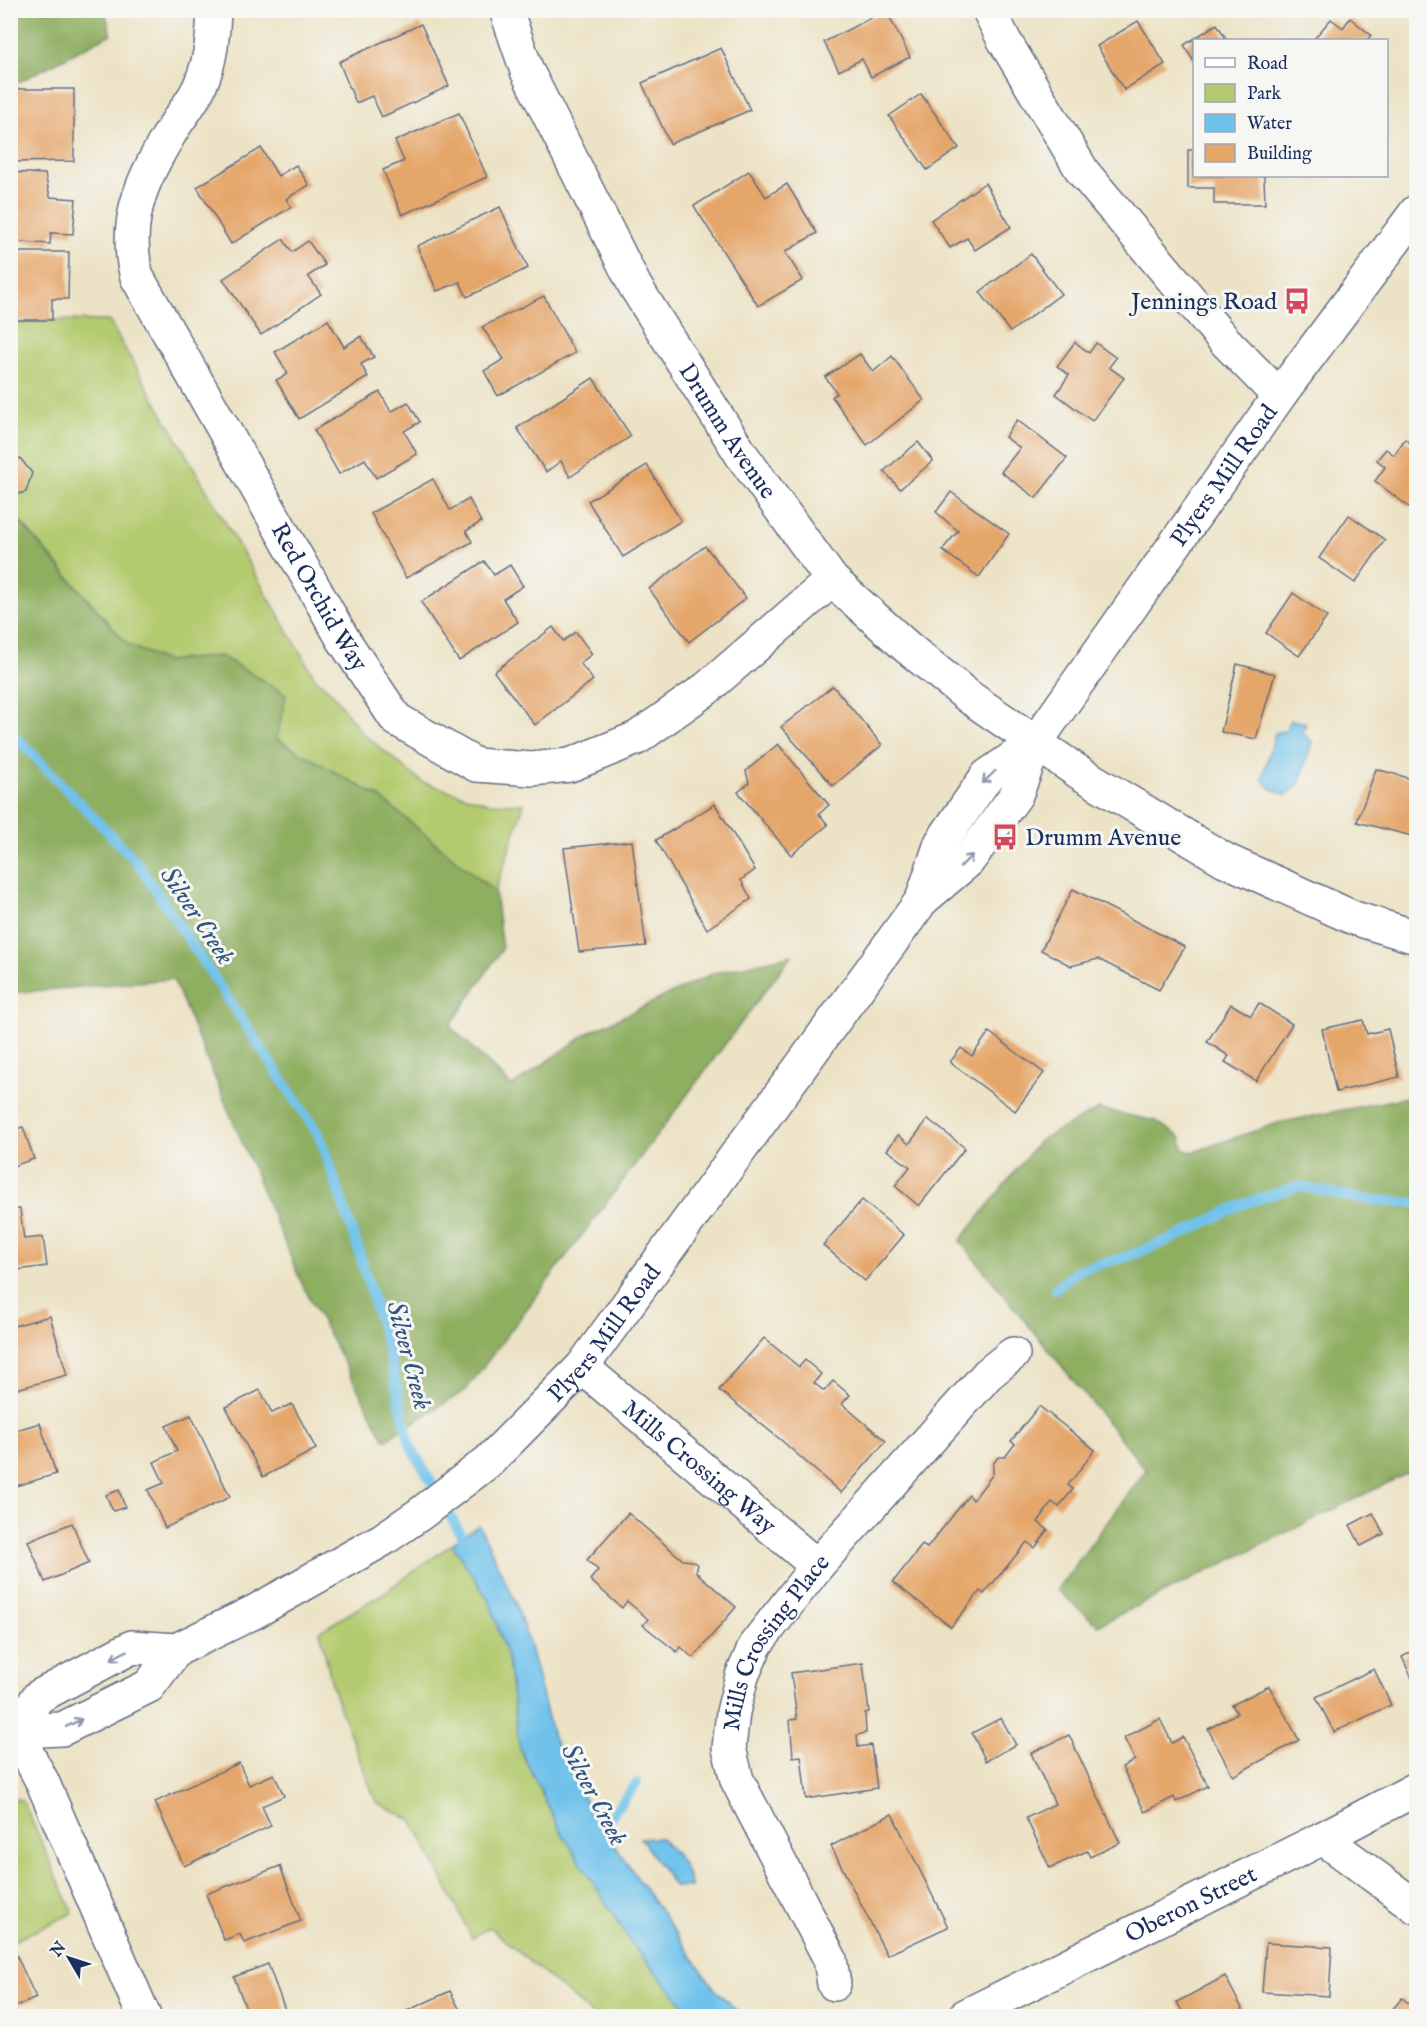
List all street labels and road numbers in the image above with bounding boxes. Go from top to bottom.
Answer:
street label: Drumm Avenue [671,358,782,506]
street label: Plyers Mill Road [1164,399,1285,553]
street label: Red Orchid Way [263,518,374,678]
street label: Plyers Mill Road [542,1259,669,1410]
street label: Mills Crossing Way [615,1394,782,1542]
street label: Mills Crossing Place [717,1548,837,1733]
street label: Oberon Street [1120,1859,1262,1951]

